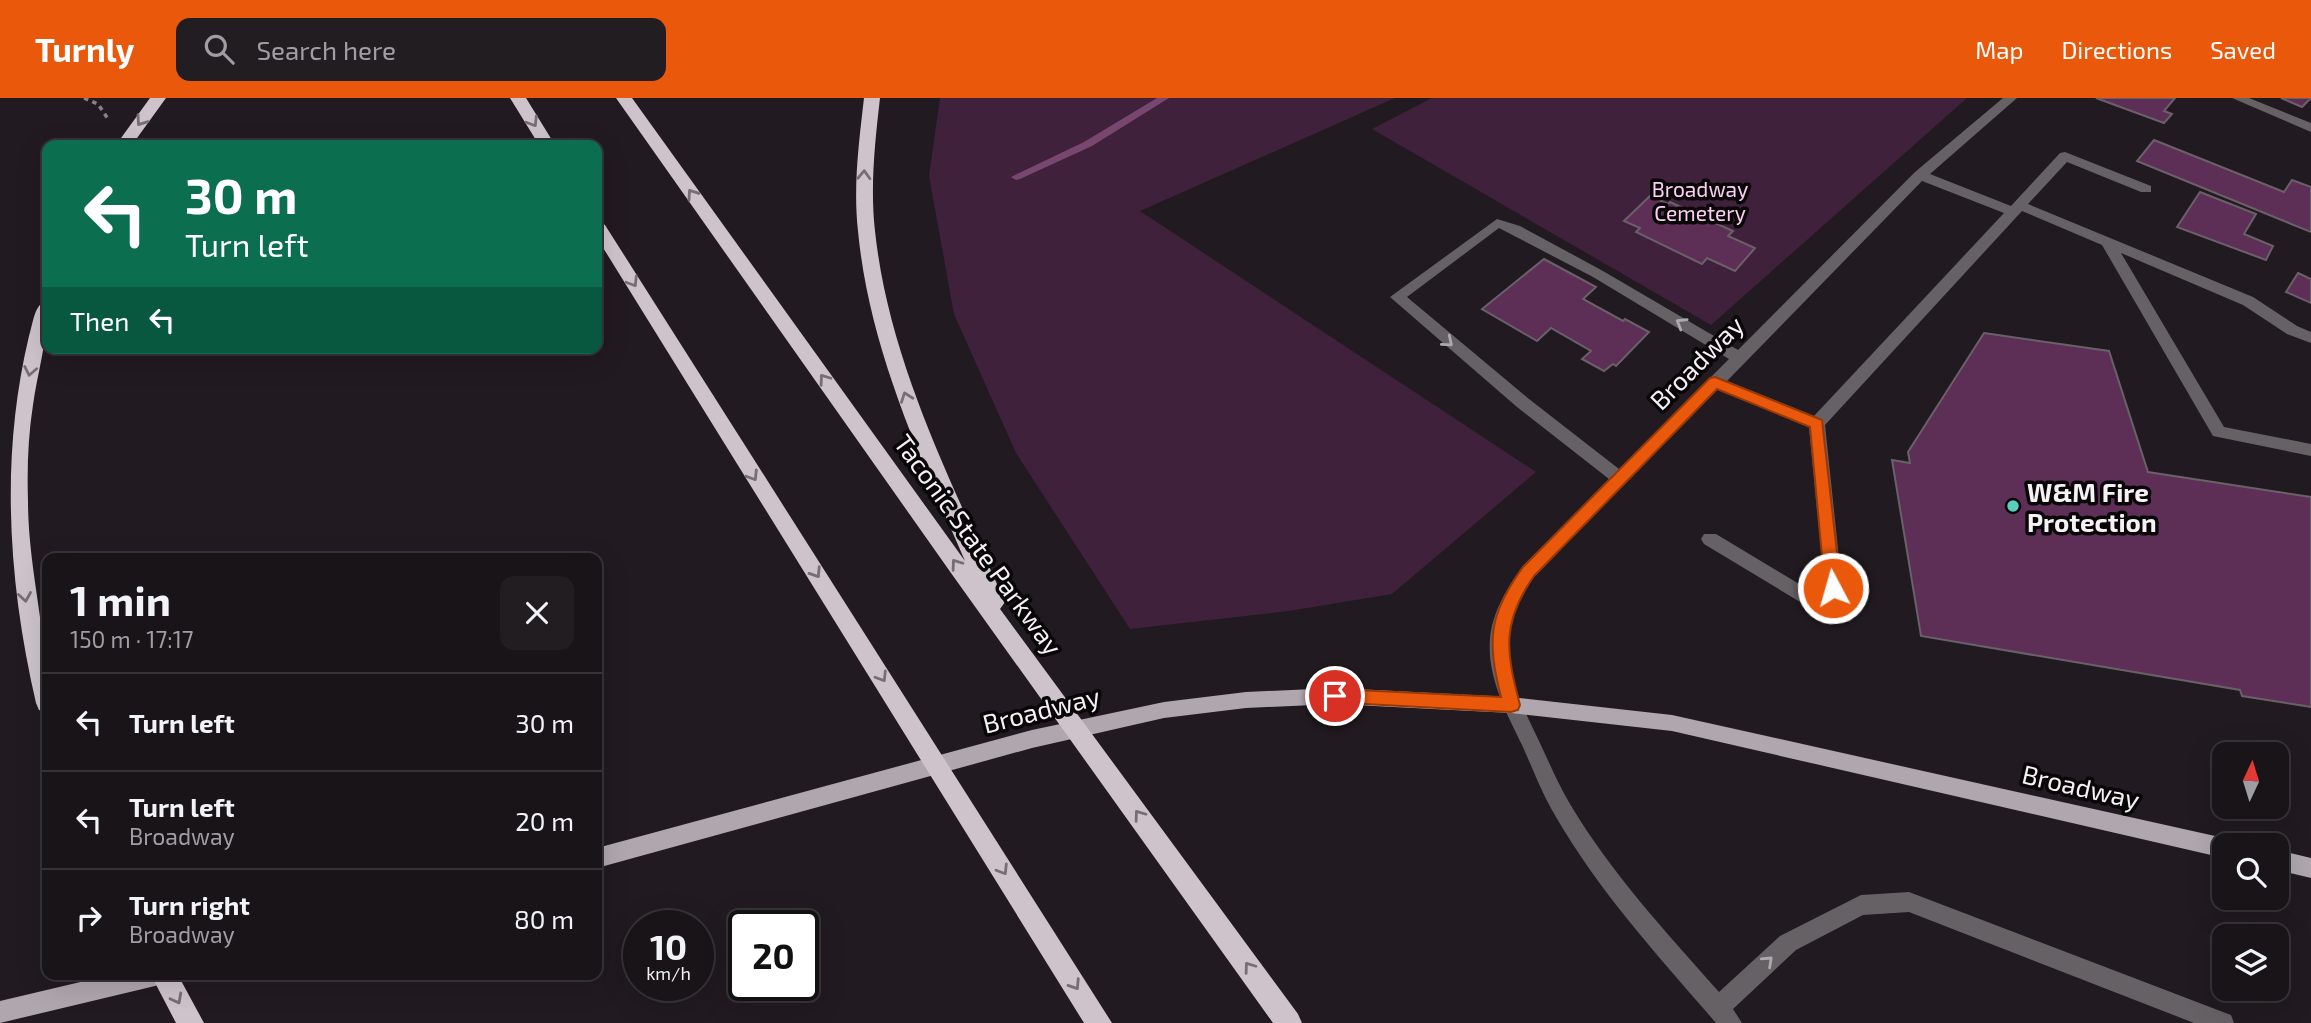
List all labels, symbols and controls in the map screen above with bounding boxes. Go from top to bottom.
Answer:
search box [176,18,666,81]
text: Turnly [35,29,134,69]
icon: search [200,30,238,68]
text: Search here [256,34,396,65]
text: Map [1975,35,2023,64]
text: Directions [2061,35,2172,64]
text: Saved [2210,35,2276,64]
one-way arrow [137,113,149,126]
one-way arrow [524,114,537,127]
text: 30 m [185,165,297,224]
icon: left [70,168,161,259]
one-way arrow [856,169,871,180]
park label: Broadway Cemetery [1652,176,1748,225]
one-way arrow [688,189,700,202]
text: Turn left [185,225,309,263]
one-way arrow [624,275,637,288]
icon: left [143,301,181,339]
text: Then [70,305,129,336]
street label: Broadway [1643,309,1749,415]
one-way arrow [1676,318,1689,331]
one-way arrow [1440,334,1453,346]
one-way arrow [23,365,38,377]
one-way arrow [820,374,832,387]
one-way arrow [900,391,914,403]
street label: Taconic State Parkway [889,428,1070,661]
one-way arrow [745,468,758,481]
place label: W&M Fire Protection [2027,476,2157,537]
marker: W&M Fire Protection [2005,498,2021,514]
position arrow [1796,551,1870,625]
one-way arrow [952,559,964,572]
one-way arrow [808,566,821,579]
text: 1 min [70,574,171,624]
button: close [500,576,574,650]
one-way arrow [17,591,32,603]
text: 150 m · 17:17 [70,625,194,653]
pin [1305,666,1365,726]
one-way arrow [874,670,887,683]
icon: arrive [1316,677,1354,715]
street label: Broadway [979,679,1103,738]
icon: left [70,703,108,741]
text: Turn left [129,707,235,738]
text: 30 m [515,707,574,738]
north arrow [2212,742,2289,819]
map controls [2212,742,2289,1001]
street label: Broadway [2019,757,2143,815]
text: Turn left [129,791,235,822]
icon: left [70,801,108,839]
text: 20 m [515,805,574,836]
one-way arrow [1135,811,1148,823]
text: Broadway [129,822,235,850]
button: search [2212,833,2289,910]
one-way arrow [994,863,1007,876]
text: Turn right [129,889,250,920]
icon: right [70,899,108,937]
text: 80 m [514,903,574,934]
speed limit sign: 20 [728,910,819,1001]
text: Broadway [129,920,235,948]
button: layers [2212,924,2289,1001]
text: 10 [650,925,687,967]
one-way arrow [1760,957,1773,970]
text: km/h [646,962,691,984]
one-way arrow [1245,962,1257,975]
one-way arrow [1066,977,1079,990]
one-way arrow [169,992,182,1004]

